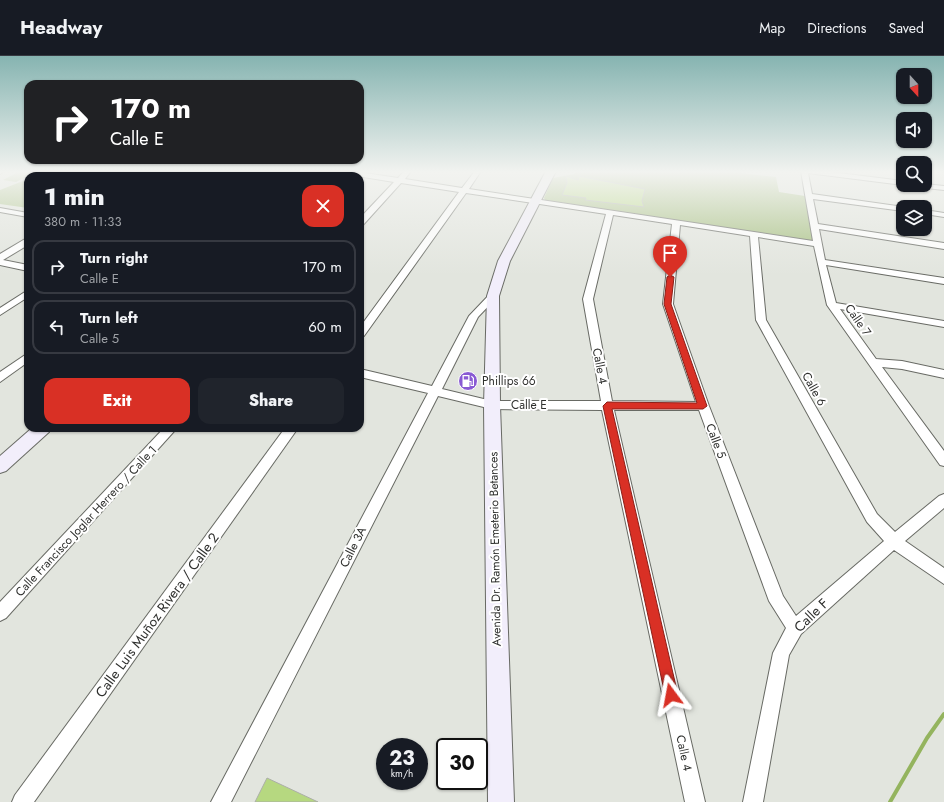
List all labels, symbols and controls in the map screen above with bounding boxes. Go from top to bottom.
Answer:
text: Headway [20,14,102,41]
text: Map [759,18,785,38]
text: Directions [807,18,867,38]
text: Saved [889,18,924,38]
north arrow [896,68,932,104]
map controls [896,68,932,236]
text: 170 m [110,88,191,129]
icon: right [44,96,96,148]
button: sound [896,112,932,148]
text: Calle E [110,126,164,152]
button: search [896,156,932,192]
text: 1 min [44,179,105,214]
button: close [302,185,344,227]
button: layers [896,200,932,236]
text: 380 m · 11:33 [44,212,122,231]
pin [653,236,687,277]
icon: arrive [659,242,681,264]
text: Turn right [80,247,148,269]
icon: right [46,256,68,278]
text: 170 m [302,256,342,278]
text: Calle E [80,269,119,288]
street label: Calle 7 [840,300,876,340]
text: Turn left [80,307,138,329]
icon: left [46,316,68,338]
text: 60 m [308,316,342,338]
text: Calle 5 [80,329,119,348]
street label: Calle 4 [588,346,612,386]
street label: Calle 6 [797,369,831,409]
fuel station icon: Phillips 66 [457,370,479,392]
place label: Phillips 66 [482,372,536,390]
button: Exit [44,378,190,424]
button: Share [198,378,344,424]
street label: Calle E [511,396,547,414]
street label: Calle 5 [701,421,731,461]
street label: Calle Francisco Joglar Herrero / Calle 1 [11,441,161,601]
street label: Avenida Dr. Ramón Emeterio Betances [484,451,506,646]
street label: Calle 3A [335,523,371,571]
street label: Calle Luis Muñoz Rivera / Calle 2 [90,529,224,701]
street label: Calle F [789,594,833,636]
position arrow [650,674,692,716]
street label: Calle 4 [671,733,697,773]
speed limit sign: 30 [436,738,488,790]
text: 23 [389,744,415,773]
text: km/h [391,766,413,781]

